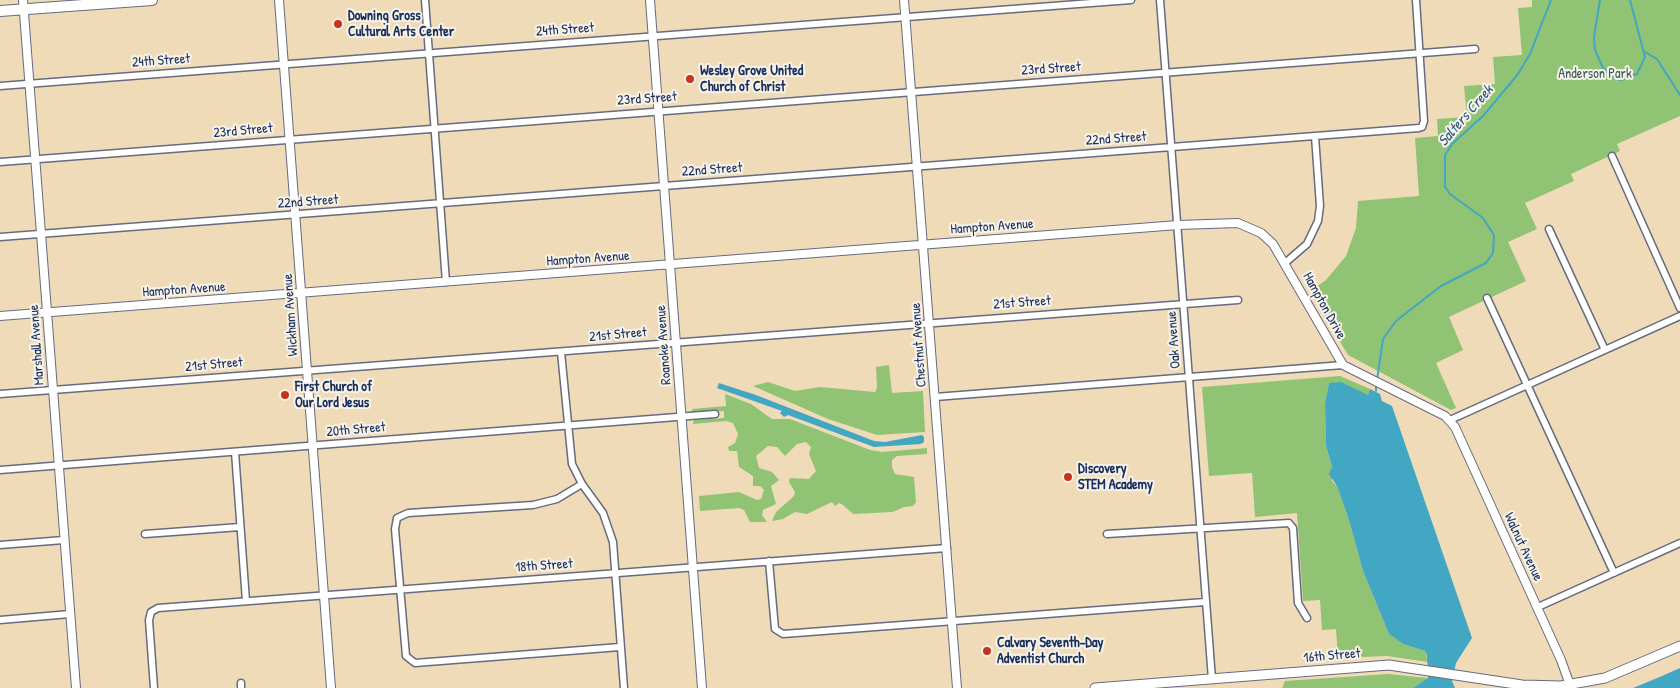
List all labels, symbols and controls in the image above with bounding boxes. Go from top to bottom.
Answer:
place label: Downing Gross Cultural Arts Center [348,8,454,40]
marker: Downing Gross Cultural Arts Center [332,18,344,30]
street label: 24th Street [535,20,595,40]
street label: 24th Street [131,51,191,71]
street label: 23rd Street [1021,59,1081,79]
place label: Wesley Grove United Church of Christ [700,63,803,95]
park label: Anderson Park [1558,66,1632,82]
marker: Wesley Grove United Church of Christ [684,73,696,85]
water label: Salters Creek [1435,82,1497,150]
street label: 23rd Street [617,89,677,109]
street label: 23rd Street [213,120,273,142]
street label: 22nd Street [1085,129,1147,149]
street label: 22nd Street [681,160,743,180]
street label: 22nd Street [277,192,339,212]
street label: Hampton Avenue [950,216,1034,238]
street label: Hampton Avenue [546,248,630,270]
street label: Hampton Drive [1299,270,1349,342]
street label: Wickham Avenue [280,273,302,357]
street label: Hampton Avenue [142,279,226,301]
street label: 21st Street [993,293,1051,313]
street label: Chestnut Avenue [908,302,930,388]
street label: Marshall Avenue [26,304,48,386]
street label: Roanoke Avenue [653,305,675,385]
street label: Oak Avenue [1164,311,1184,369]
street label: 21st Street [589,324,647,346]
street label: 21st Street [185,354,243,376]
place label: First Church of Our Lord Jesus [295,379,372,412]
marker: First Church of Our Lord Jesus [279,389,291,401]
street label: 20th Street [326,419,386,441]
place label: Discovery STEM Academy [1078,461,1153,494]
marker: Discovery STEM Academy [1062,471,1074,483]
street label: Walnut Avenue [1500,510,1546,584]
street label: 18th Street [515,556,573,576]
place label: Calvary Seventh-Day Adventist Church [997,635,1103,668]
marker: Calvary Seventh-Day Adventist Church [981,645,993,657]
street label: 16th Street [1303,645,1361,667]

